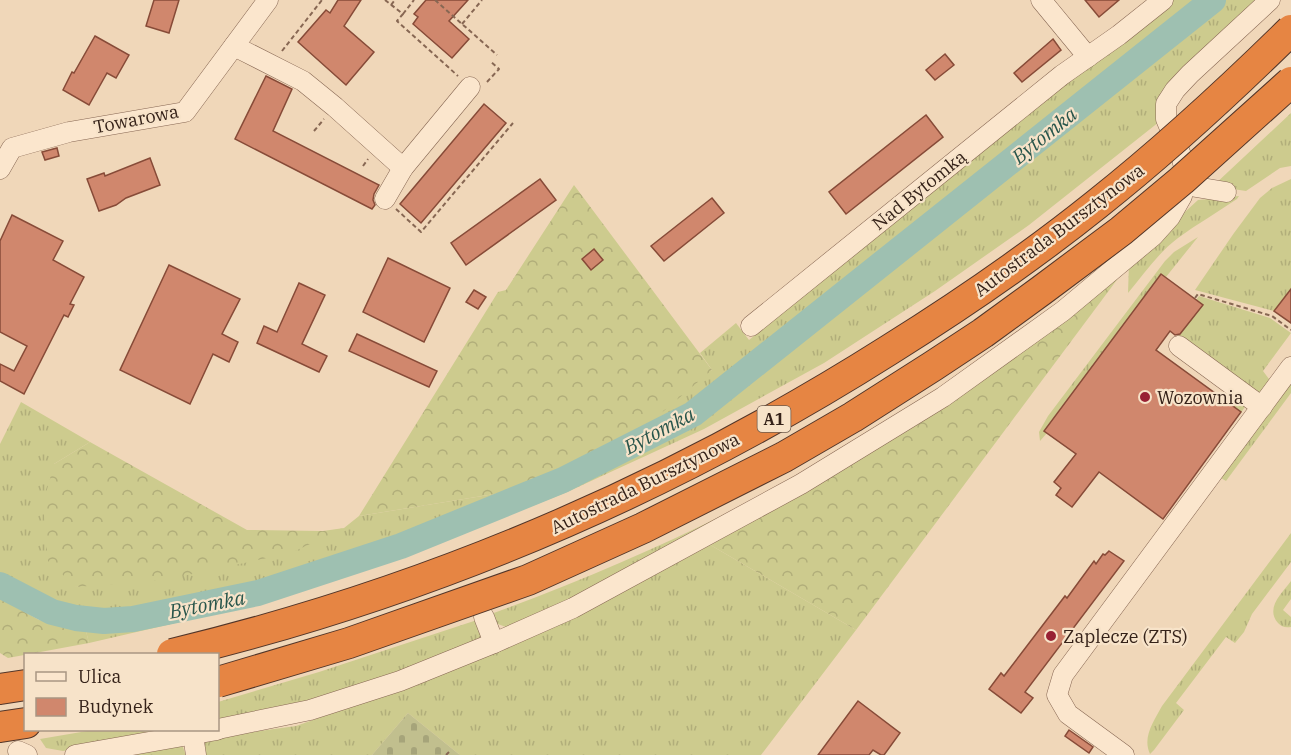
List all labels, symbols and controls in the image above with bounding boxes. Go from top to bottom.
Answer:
street label: Towarowa [91,99,181,139]
water label: Bytomka [1005,100,1082,170]
street label: Nad Bytomką [867,145,971,235]
street label: Autostrada Bursztynowa [969,158,1149,302]
place label: Wozownia [1157,386,1244,409]
marker: Wozownia [1138,390,1152,404]
water label: Bytomka [618,400,699,460]
road number: A1 [758,406,790,432]
street label: Autostrada Bursztynowa [547,427,743,539]
water label: Bytomka [166,583,247,625]
place label: Zaplecze (ZTS) [1063,625,1188,648]
marker: Zaplecze (ZTS) [1044,629,1058,643]
legend [24,653,219,731]
text: Ulica [78,665,122,688]
text: Budynek [78,695,154,718]

